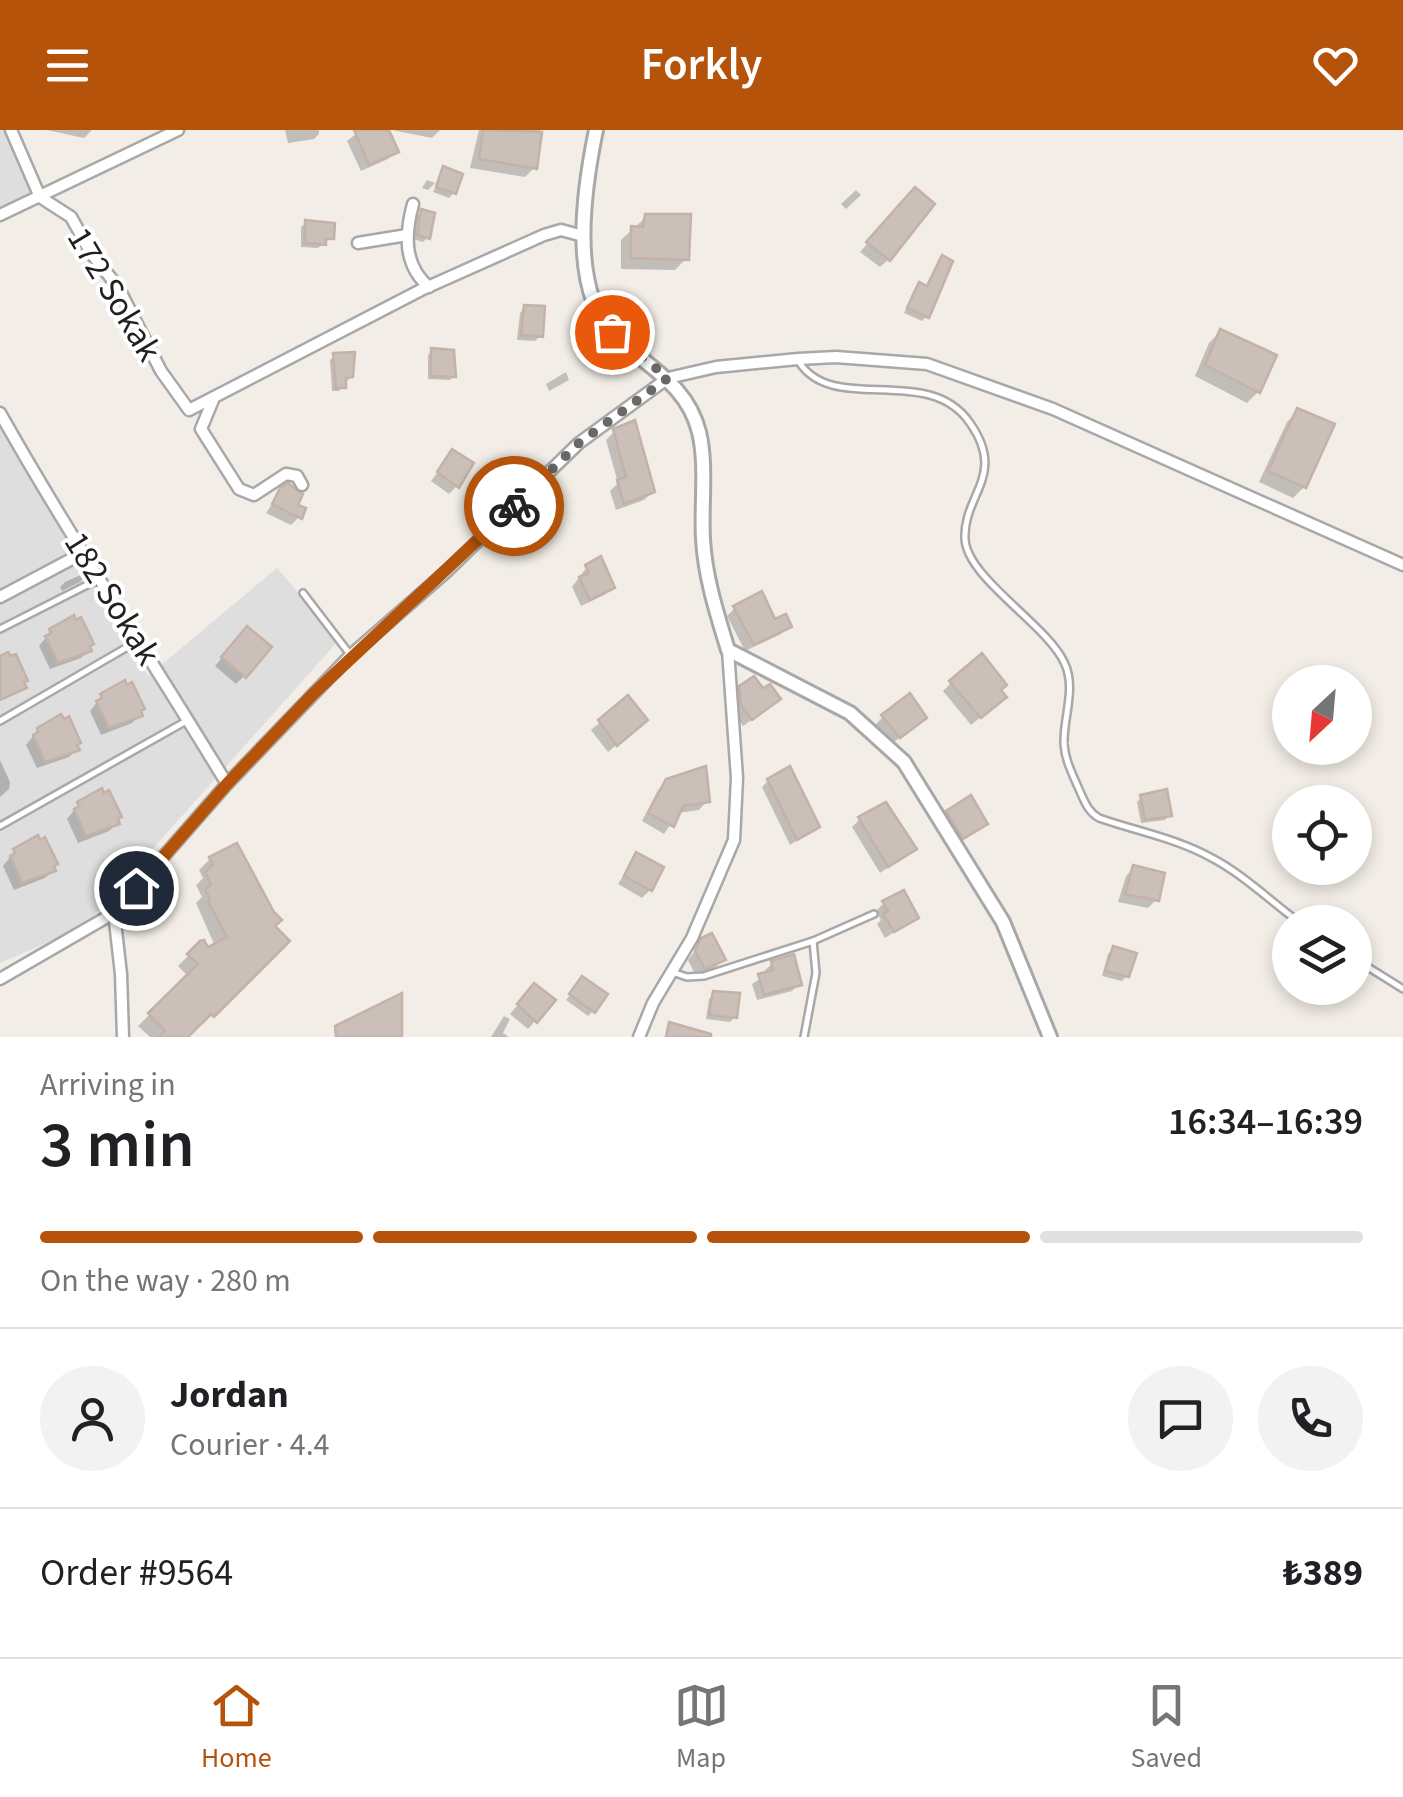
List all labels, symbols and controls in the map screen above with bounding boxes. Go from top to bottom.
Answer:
text: Forkly [641,33,762,97]
icon: menu [40,38,95,93]
icon: heart [1308,38,1363,93]
street label: 172 Sokak [54,218,174,372]
pin [570,290,655,375]
icon: bag [585,305,640,360]
courier [464,456,564,556]
icon: bike [487,479,542,534]
street label: 182 Sokak [52,522,173,675]
north arrow [1272,665,1372,765]
map controls [1272,665,1372,1005]
button: locate [1272,785,1372,885]
pin [94,846,179,931]
icon: home [109,861,164,916]
button: layers [1272,905,1372,1005]
text: Arriving in [40,1062,176,1108]
text: 16:34–16:39 [1168,1095,1363,1149]
text: 3 min [40,1099,195,1192]
text: On the way · 280 m [40,1258,291,1304]
button: person [40,1366,145,1471]
button: chat [1128,1366,1233,1471]
button: phone [1258,1366,1363,1471]
text: Jordan [170,1368,289,1422]
text: Courier · 4.4 [170,1422,330,1468]
text: Order #9564 [40,1546,233,1600]
text: ₺389 [1283,1546,1363,1600]
tab: Home [201,1678,272,1778]
tab: Map [674,1678,729,1778]
tab: Saved [1131,1678,1202,1778]

